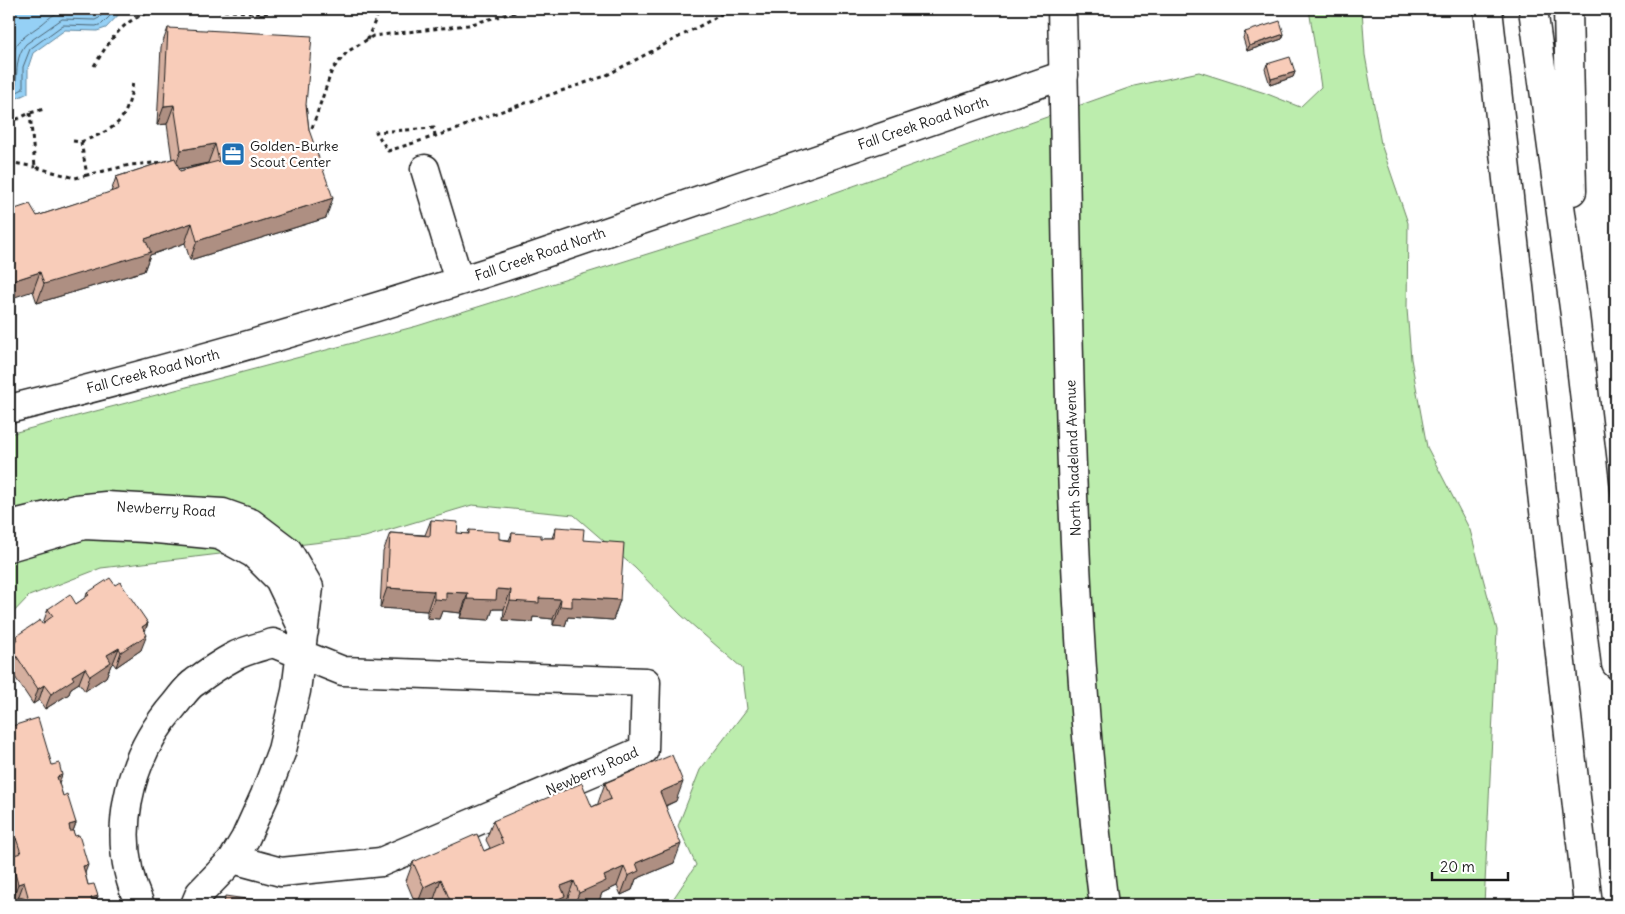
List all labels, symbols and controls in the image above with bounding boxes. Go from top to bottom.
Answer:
street label: Fall Creek Road North [855,92,991,154]
place label: Golden-Burke Scout Center [250,137,338,171]
office icon: Golden-Burke Scout Center [220,141,246,167]
street label: Fall Creek Road North [472,223,608,285]
street label: Fall Creek Road North [85,345,221,397]
street label: North Shadeland Avenue [1061,379,1085,537]
street label: Newberry Road [116,497,216,521]
street label: Newberry Road [543,743,641,799]
scale bar [1432,849,1509,881]
text: 20 m [1440,857,1475,876]

